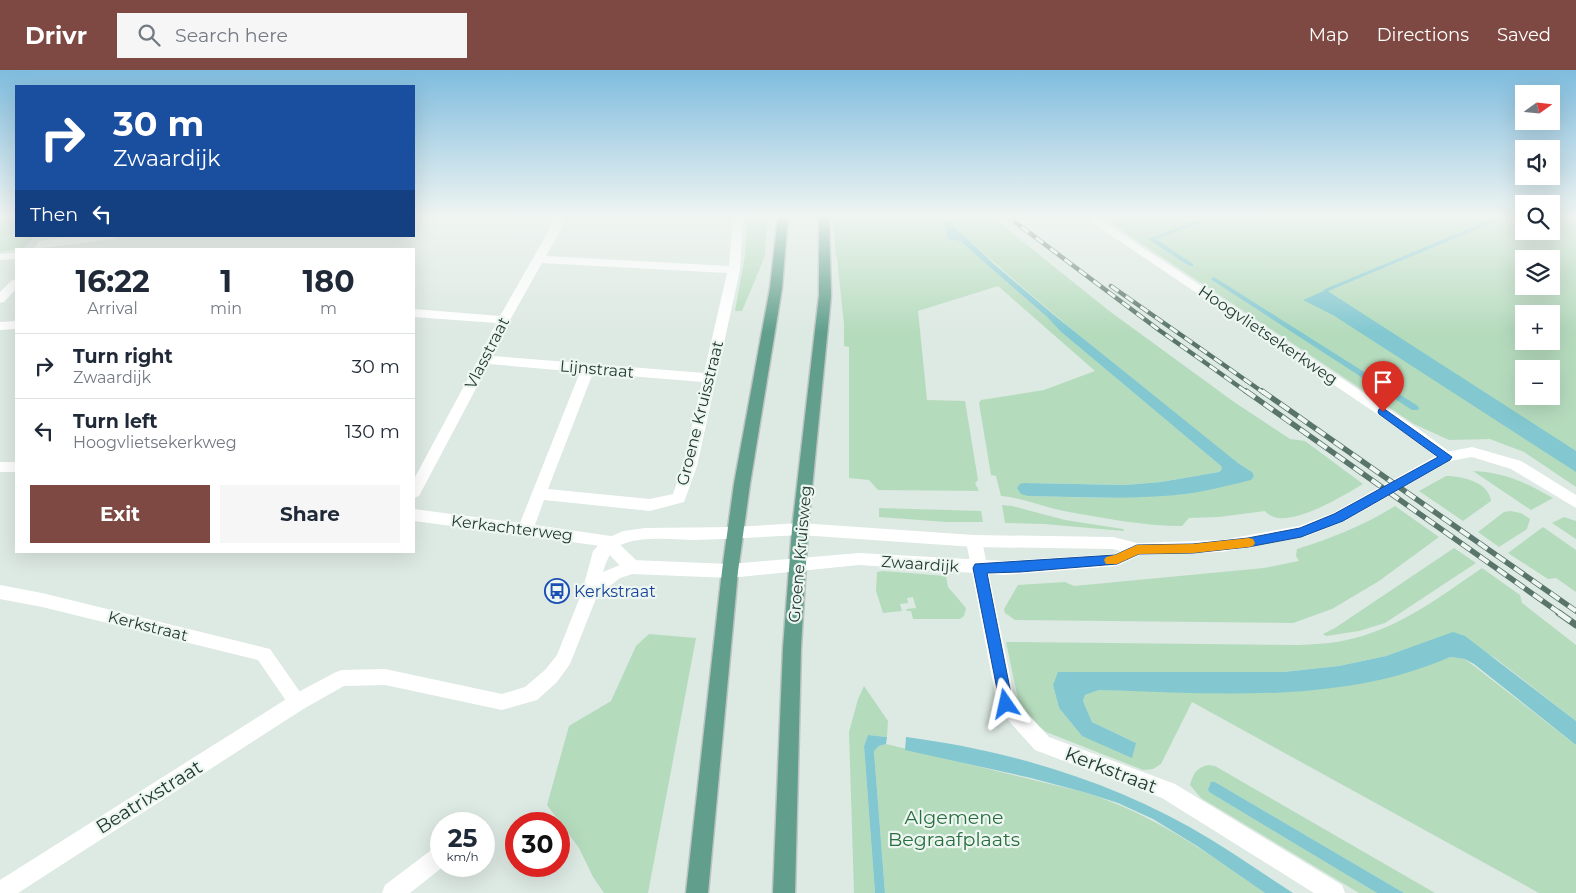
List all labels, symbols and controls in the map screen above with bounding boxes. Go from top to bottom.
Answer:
search box [117,13,467,58]
text: Drivr [25,21,87,50]
icon: search [135,21,163,49]
text: Search here [175,24,288,47]
text: Map [1309,24,1349,46]
text: Directions [1377,24,1469,46]
text: Saved [1497,24,1551,46]
north arrow [1515,85,1560,130]
map controls [1515,85,1560,405]
text: 30 m [113,102,204,145]
icon: right [30,105,95,170]
button: sound [1515,140,1560,185]
text: Zwaardijk [113,145,220,172]
button: search [1515,195,1560,240]
icon: left [88,200,116,228]
text: Then [30,203,78,226]
button: layers [1515,250,1560,295]
text: 16:22 [75,263,150,300]
text: 1 [220,263,232,300]
text: 180 [303,263,355,300]
street label: Hoogvlietsekerkweg [1195,281,1341,389]
text: Arrival [87,299,138,318]
text: min [210,299,242,318]
text: m [320,299,337,318]
button: + [1515,305,1560,350]
street label: Vlasstraat [461,314,513,392]
street label: Groene Kruisstraat [673,338,727,488]
text: Turn right [73,345,173,368]
icon: right [30,352,58,380]
text: 30 m [352,355,400,378]
street label: Lijnstraat [559,356,635,382]
button: − [1515,360,1560,405]
pin [1362,361,1404,412]
text: Zwaardijk [73,368,151,387]
icon: arrive [1369,368,1397,396]
text: Turn left [73,410,158,433]
icon: left [30,417,58,445]
text: 130 m [345,420,400,443]
text: Hoogvlietsekerkweg [73,433,237,452]
button: Exit [30,485,210,543]
button: Share [220,485,400,543]
street label: Groene Kruisweg [785,485,815,623]
street label: Kerkachterweg [450,511,574,545]
street label: Zwaardijk [880,552,960,576]
bus stop icon: Kerkstraat [544,578,570,604]
place label: Kerkstraat [574,582,656,601]
street label: Kerkstraat [106,607,190,645]
position arrow [979,677,1031,729]
street label: Kerkstraat [1062,742,1161,798]
street label: Beatrixstraat [92,755,207,839]
park label: Algemene Begraafplaats [888,806,1020,851]
speed limit sign: 30 [505,812,570,877]
text: 25 [448,823,477,853]
text: km/h [446,849,479,864]

